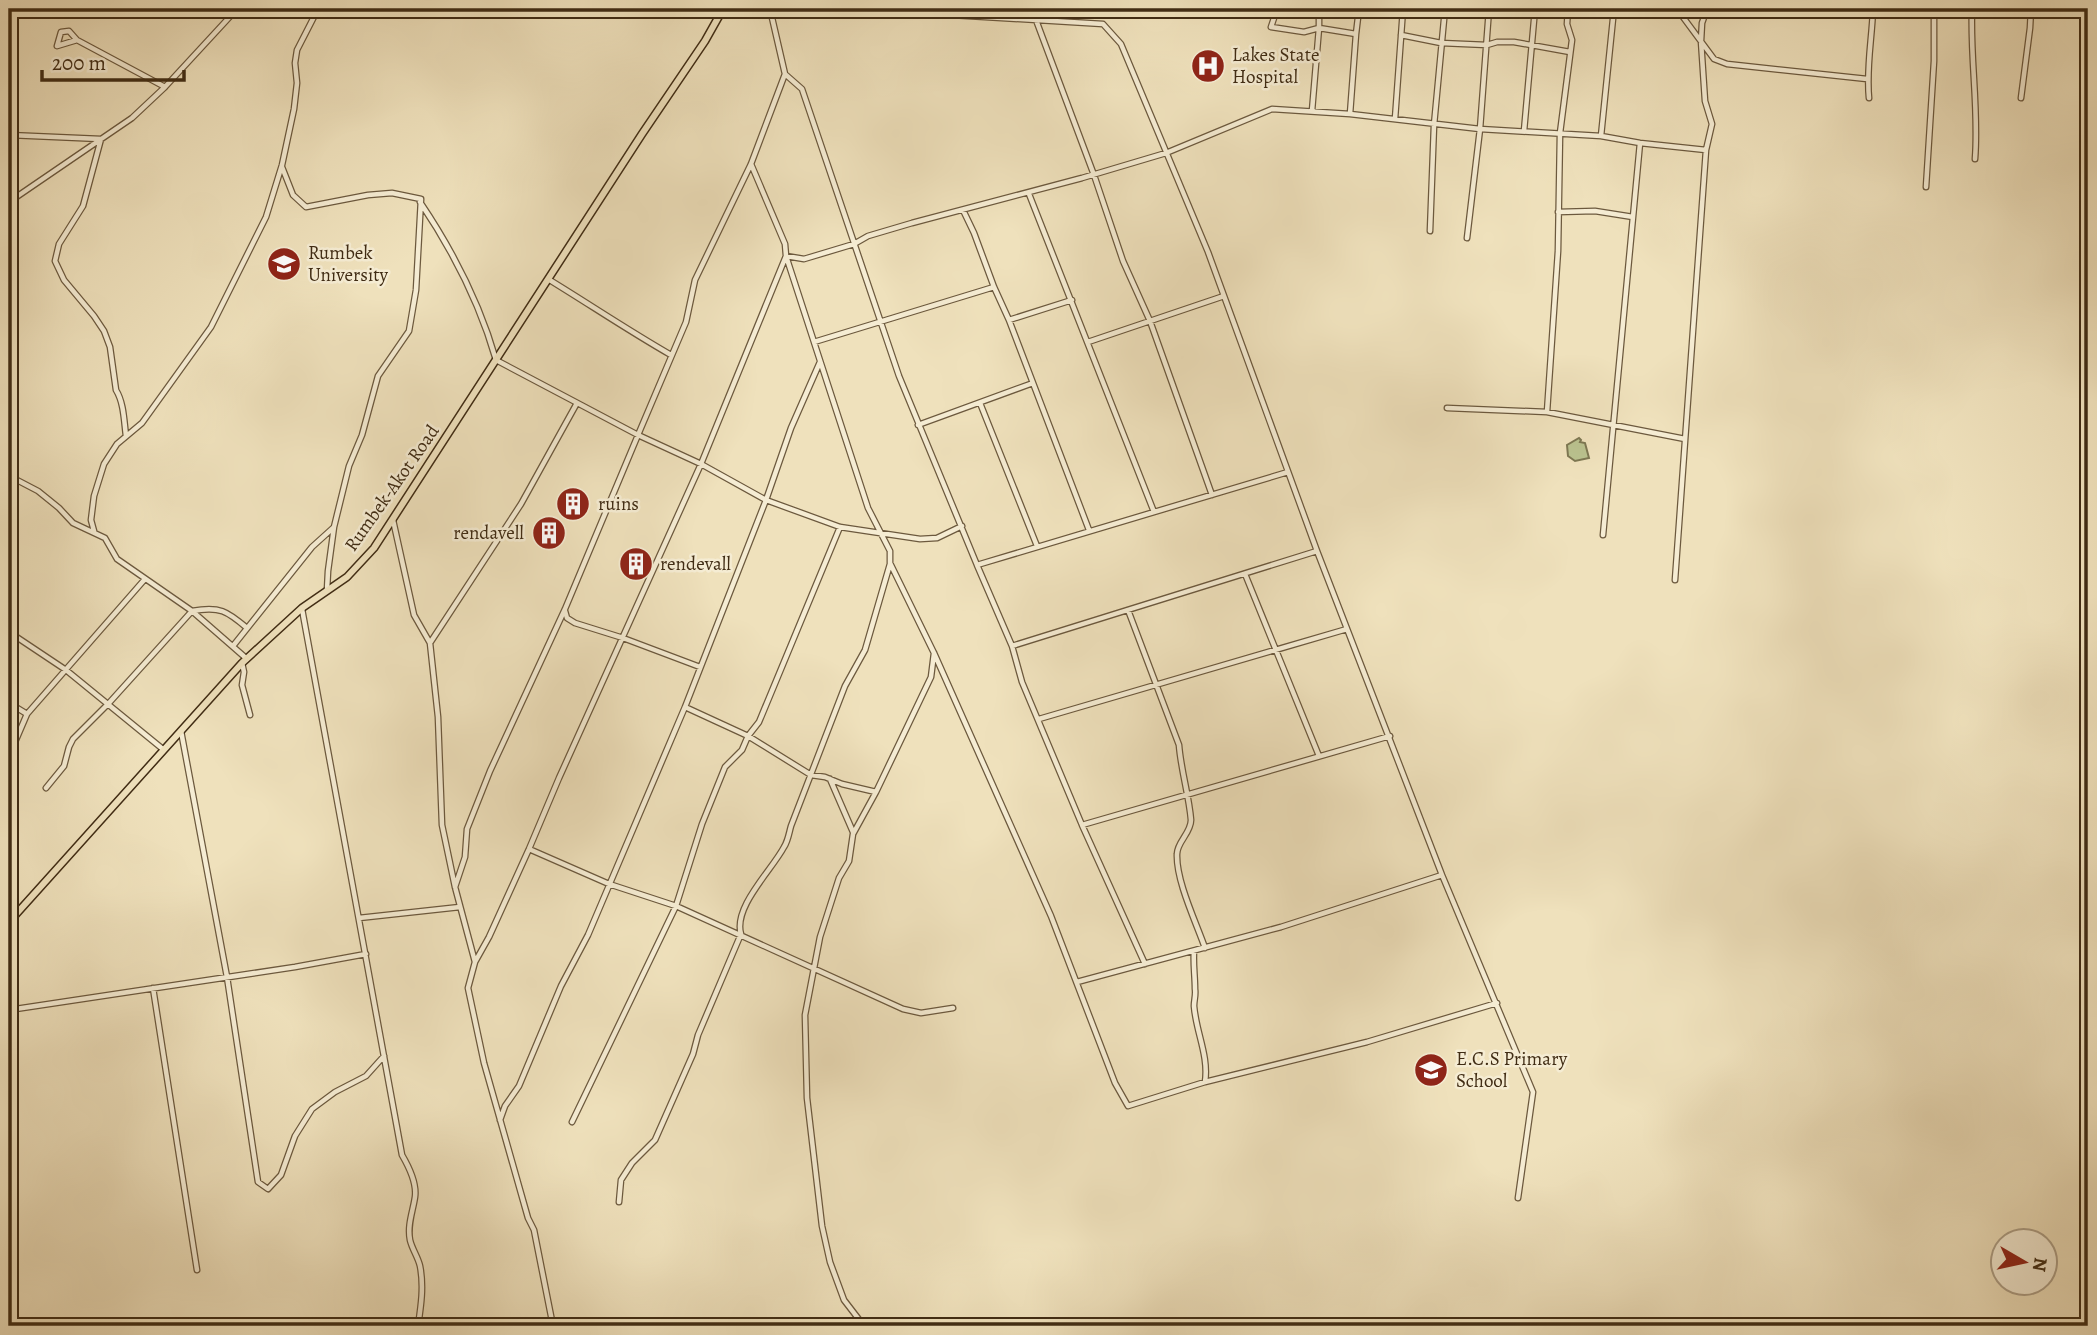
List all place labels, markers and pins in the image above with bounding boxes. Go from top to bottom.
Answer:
place label: Lakes State Hospital [1232,42,1319,90]
hospital icon: Lakes State Hospital [1189,47,1227,85]
place label: Rumbek University [308,240,389,288]
school or university icon: Rumbek University [265,245,303,283]
building icon: ruins [554,485,592,523]
place label: ruins [598,491,639,517]
building icon: rendavell [530,514,568,552]
place label: rendavell [453,520,524,546]
building icon: rendevall [617,545,655,583]
place label: rendevall [660,551,731,577]
place label: E.C.S Primary School [1456,1046,1568,1094]
school or university icon: E.C.S Primary School [1412,1051,1450,1089]

